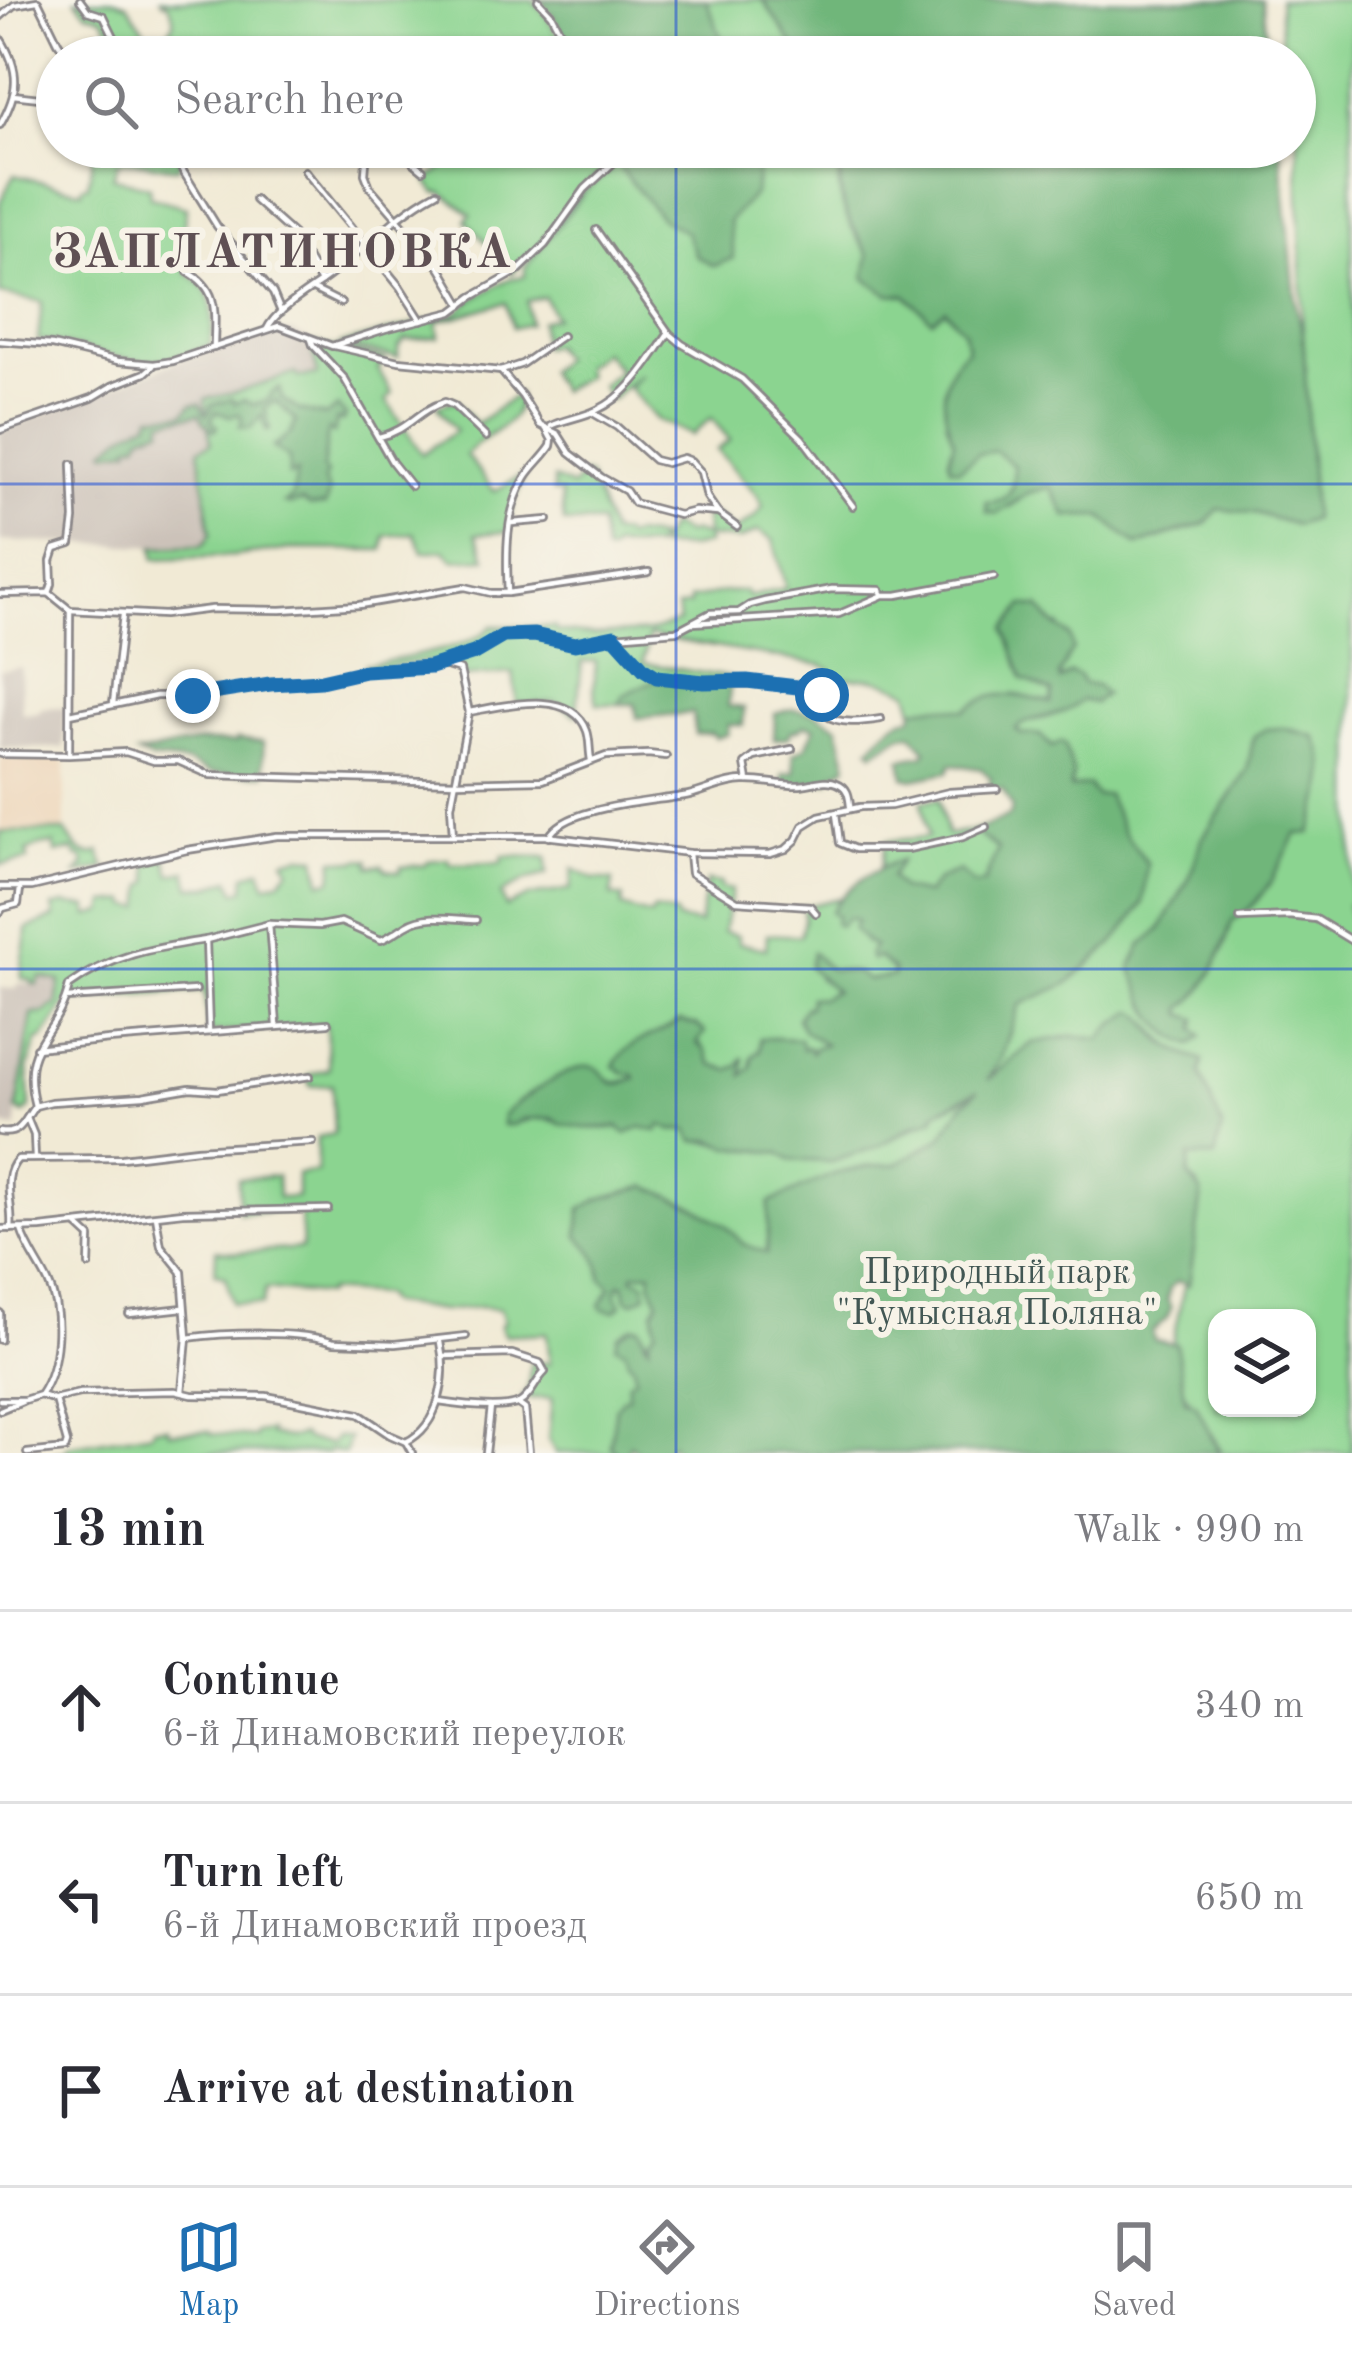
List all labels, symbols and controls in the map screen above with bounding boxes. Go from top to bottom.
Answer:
search box [36,36,1316,168]
icon: search [78,69,144,135]
text: Search here [174,79,404,124]
district label: ЗАПЛАТИНОВКА [52,230,514,278]
route start [795,668,849,722]
route end [166,669,220,723]
park label: Природный парк "Кумысная Поляна" [837,1256,1157,1333]
map controls [1208,1309,1316,1417]
button: layers [1208,1309,1316,1417]
text: 13 min [48,1506,206,1557]
text: Walk · 990 m [1073,1511,1304,1550]
text: Continue [162,1660,340,1705]
icon: ahead [48,1674,114,1740]
text: 340 m [1194,1687,1304,1726]
text: 6-й Динамовский переулок [162,1715,626,1754]
text: Turn left [162,1852,343,1897]
icon: left [48,1866,114,1932]
text: 650 m [1194,1879,1304,1918]
text: 6-й Динамовский проезд [162,1907,586,1946]
icon: arrive [48,2058,114,2124]
text: Arrive at destination [162,2068,575,2113]
tab: Map [176,2214,242,2327]
tab: Directions [594,2214,740,2327]
tab: Saved [1092,2214,1176,2327]

